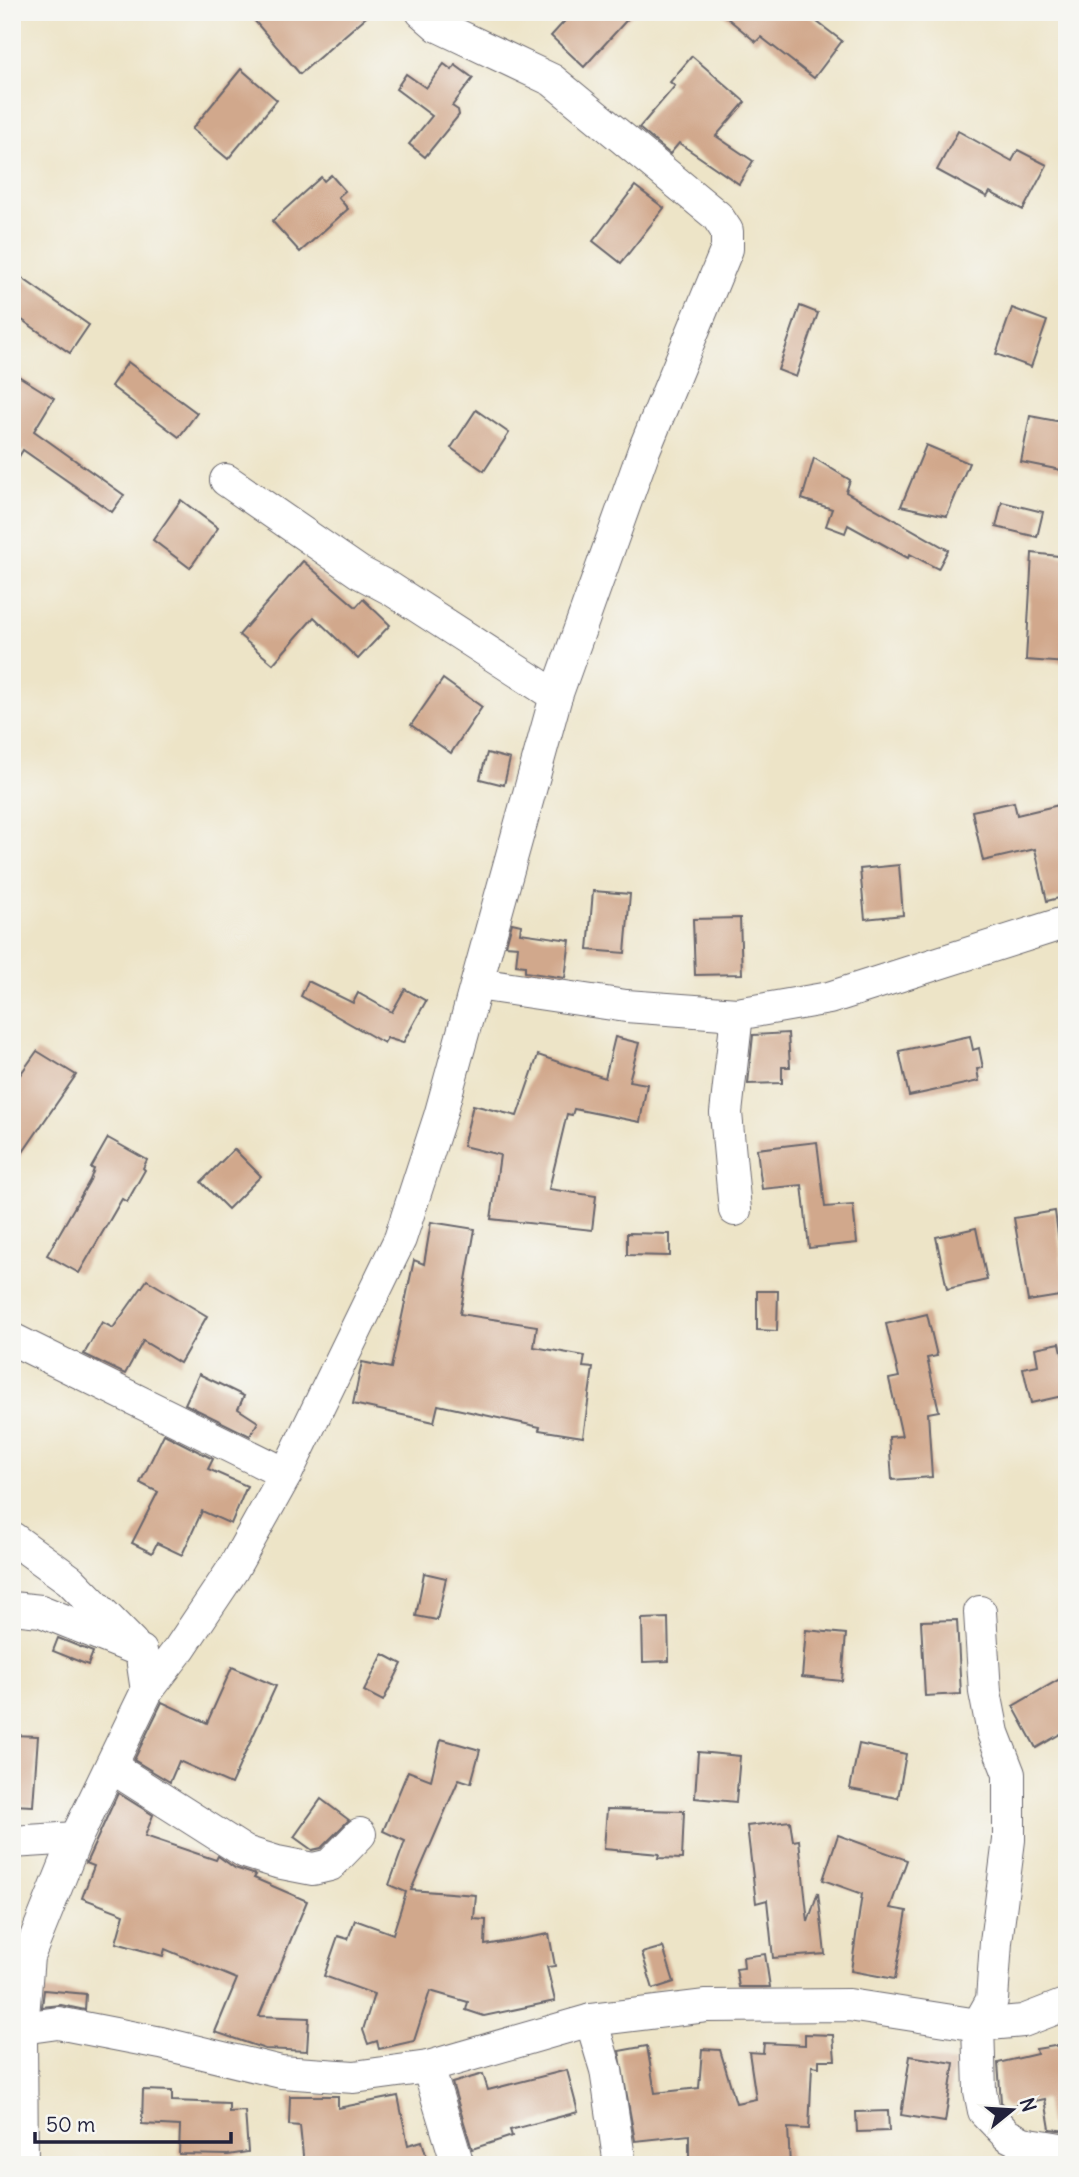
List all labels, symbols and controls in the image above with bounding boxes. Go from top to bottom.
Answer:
north arrow [978,2076,1048,2146]
text: N [1015,2095,1042,2115]
scale bar [35,2100,231,2144]
text: 50 m [46,2111,95,2138]

